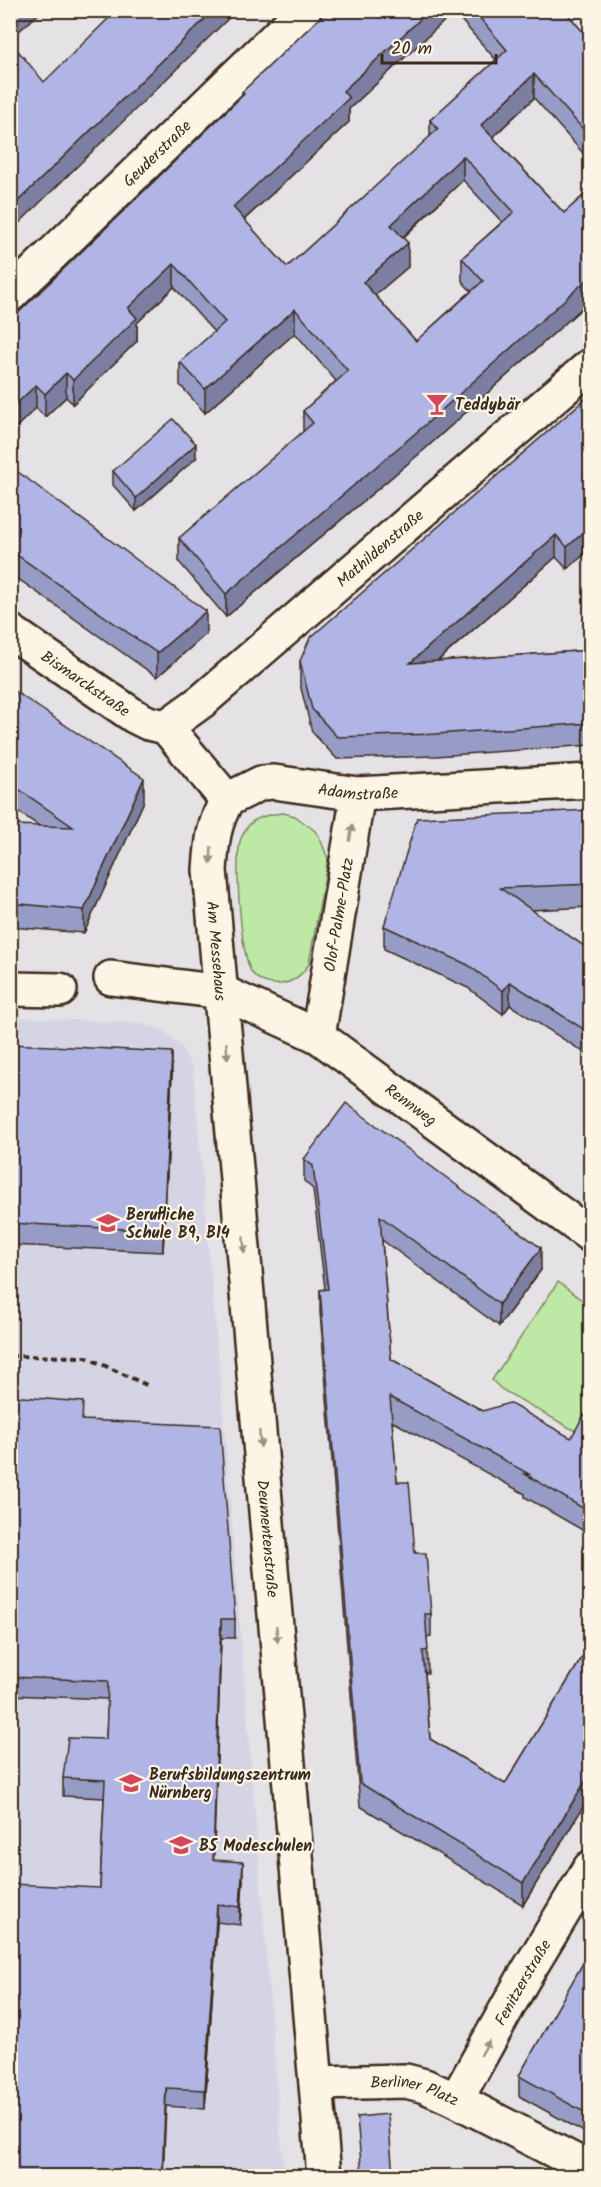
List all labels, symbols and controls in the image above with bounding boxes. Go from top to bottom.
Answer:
scale bar [382,27,496,65]
text: 20 m [391,35,432,64]
street label: Geuderstraße [117,115,198,194]
bar icon: Teddybär [424,391,450,417]
place label: Teddybär [455,393,521,418]
street label: Mathildenstraße [331,504,430,594]
street label: Bismarckstraße [35,645,135,724]
street label: Adamstraße [316,777,399,808]
one-way arrow [347,824,356,843]
one-way arrow [206,846,216,865]
street label: Olof-Palme-Platz [318,856,361,974]
street label: Am Messehaus [199,900,232,1002]
one-way arrow [222,1041,232,1060]
street label: Rennweg [379,1078,442,1133]
place label: Berufliche Schule B9, B14 [126,1203,230,1246]
school or university icon: Berufliche Schule B9, B14 [95,1210,121,1236]
one-way arrow [239,1236,249,1255]
one-way arrow [255,1430,265,1449]
street label: Deumentenstraße [249,1479,284,1599]
one-way arrow [272,1624,282,1643]
place label: Berufsbildungszentrum Nürnberg [149,1763,311,1806]
school or university icon: Berufsbildungszentrum Nürnberg [118,1770,144,1796]
school or university icon: B5 Modeschulen [168,1832,194,1858]
place label: B5 Modeschulen [199,1834,312,1859]
street label: Fenitzerstraße [489,1935,558,2031]
one-way arrow [480,2040,490,2057]
street label: Berliner Platz [370,2070,462,2114]

